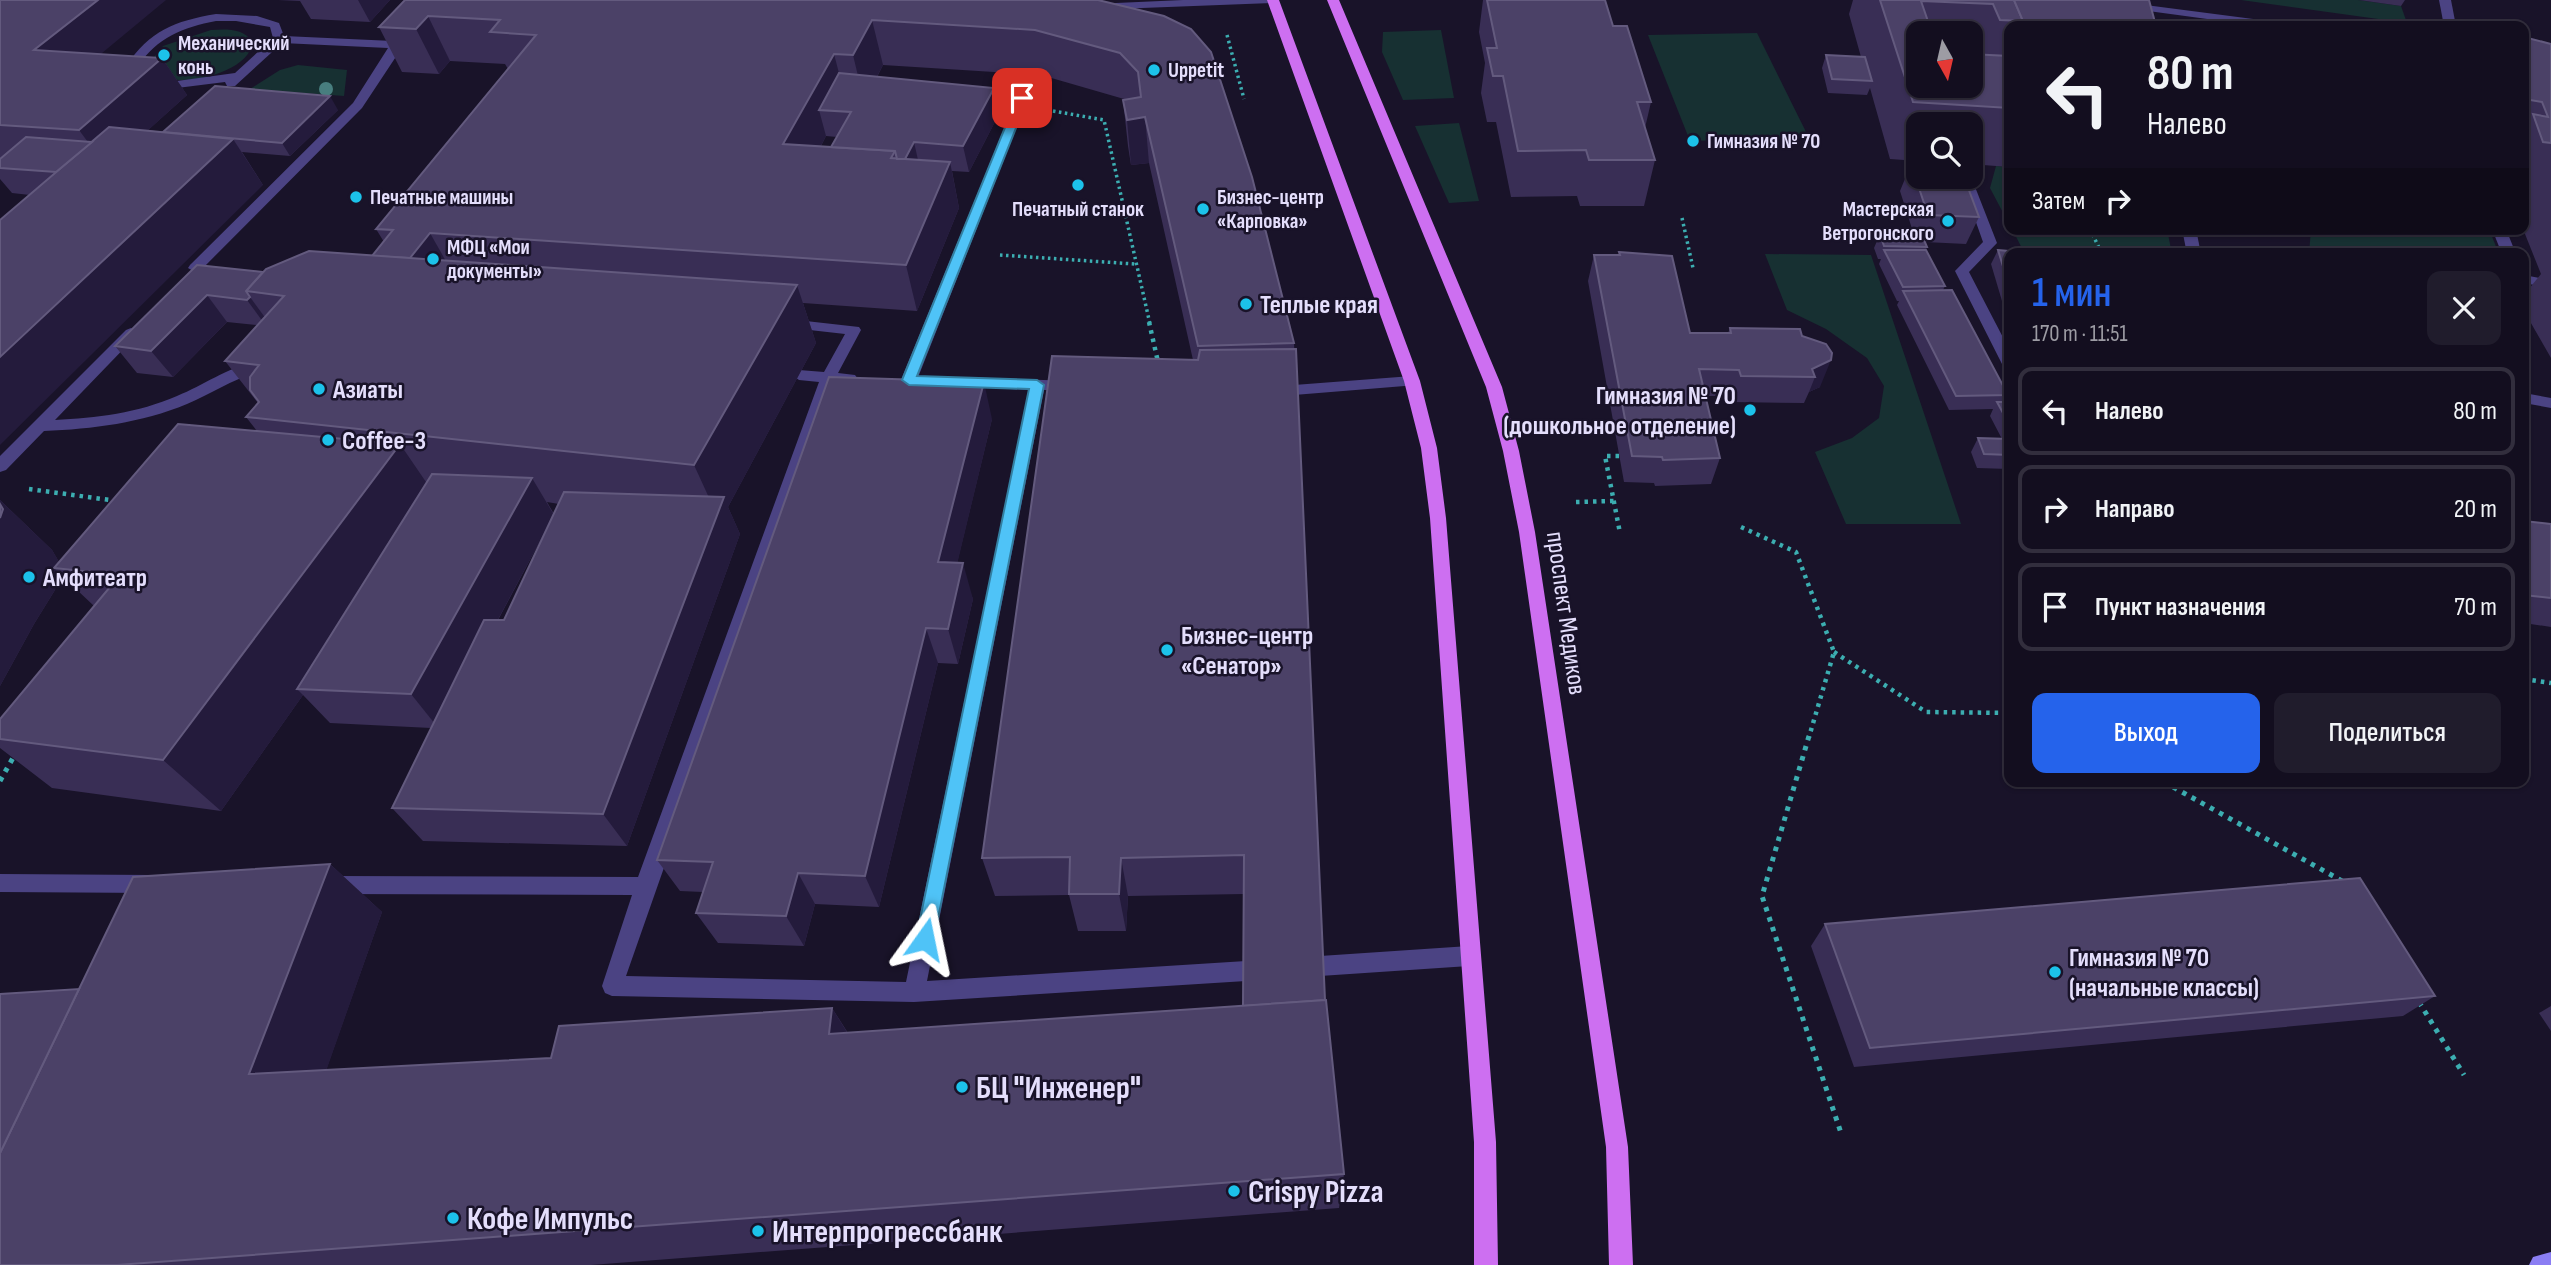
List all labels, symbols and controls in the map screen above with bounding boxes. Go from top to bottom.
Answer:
north arrow [1906,21,1983,98]
map controls [1906,21,1983,189]
place label: Механический конь [178,31,289,80]
text: 80 m [2147,45,2234,104]
marker: Механический конь [156,47,172,63]
icon: left [2032,49,2123,140]
place label: Uppetit [1168,58,1224,83]
marker: Uppetit [1146,62,1162,78]
pin [992,68,1052,128]
icon: arrive [1003,79,1041,117]
text: Налево [2147,105,2227,144]
button: search [1906,112,1983,189]
place label: Гимназия № 70 [1707,129,1820,154]
marker: Гимназия № 70 [1685,133,1701,149]
marker: Печатный станок [1070,177,1086,193]
icon: right [2099,182,2137,220]
place label: Печатные машины [370,185,513,210]
place label: Бизнес-центр «Карповка» [1217,185,1324,234]
text: Затем [2032,186,2085,217]
marker: Печатные машины [348,189,364,205]
place label: Печатный станок [1012,197,1144,222]
place label: Мастерская Ветрогонского [1822,197,1934,246]
marker: Бизнес-центр «Карповка» [1195,201,1211,217]
marker: Мастерская Ветрогонского [1940,213,1956,229]
place label: МФЦ «Мои документы» [447,235,542,284]
marker: МФЦ «Мои документы» [425,251,441,267]
text: 1 мин [2032,268,2112,319]
button: close [2427,271,2501,345]
place label: Теплые края [1260,290,1378,321]
marker: Теплые края [1238,296,1254,312]
text: 170 m · 11:51 [2032,320,2127,348]
place label: Азиаты [332,375,403,406]
marker: Азиаты [311,381,327,397]
place label: Гимназия № 70 (дошкольное отделение) [1503,381,1736,442]
icon: left [2036,392,2074,430]
text: Налево [2095,396,2164,427]
text: 80 m [2453,396,2497,427]
marker: Гимназия № 70 (дошкольное отделение) [1742,402,1758,418]
place label: Coffee-3 [342,426,426,457]
marker: Coffee-3 [320,432,336,448]
icon: right [2036,490,2074,528]
text: Направо [2095,494,2174,525]
text: 20 m [2454,494,2497,525]
street label: проспект Медиков [1539,530,1592,697]
place label: Амфитеатр [42,563,147,594]
marker: Амфитеатр [21,569,37,585]
icon: arrive [2036,588,2074,626]
text: Пункт назначения [2095,592,2266,623]
text: 70 m [2454,592,2497,623]
place label: Бизнес-центр «Сенатор» [1181,621,1313,682]
marker: Бизнес-центр «Сенатор» [1159,642,1175,658]
button: Выход [2032,693,2260,773]
button: Поделиться [2274,693,2501,773]
position arrow [888,902,962,976]
place label: Гимназия № 70 (начальные классы) [2069,943,2259,1004]
marker: Гимназия № 70 (начальные классы) [2047,964,2063,980]
place label: БЦ "Инженер" [976,1069,1141,1108]
marker: БЦ "Инженер" [954,1079,970,1095]
place label: Crispy Pizza [1248,1173,1384,1212]
marker: Crispy Pizza [1226,1183,1242,1199]
place label: Кофе Импульс [467,1200,633,1239]
marker: Кофе Импульс [445,1210,461,1226]
place label: Интерпрогрессбанк [772,1213,1003,1252]
marker: Интерпрогрессбанк [750,1223,766,1239]

